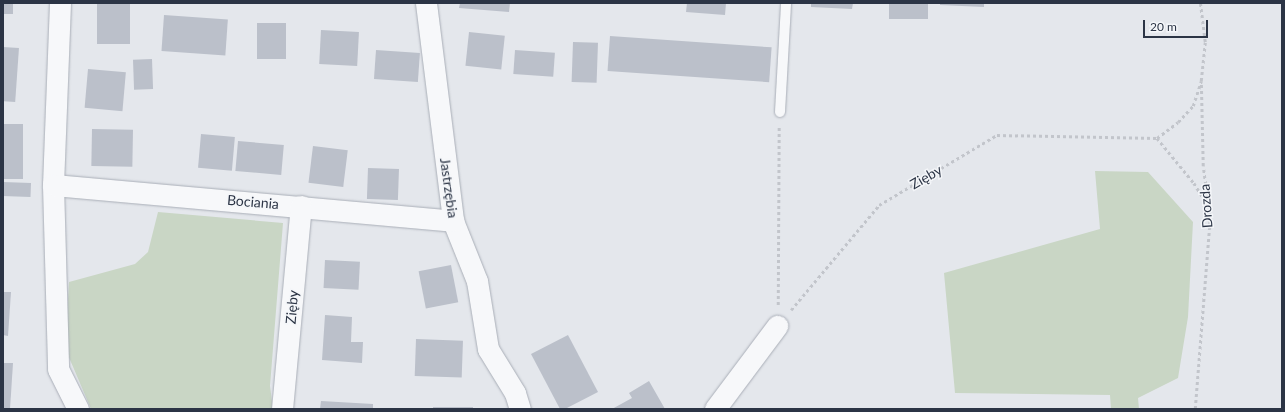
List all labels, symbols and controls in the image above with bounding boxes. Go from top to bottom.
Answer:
scale bar [1145,12,1210,38]
text: 20 m [1150,19,1177,34]
street label: Jastrzębia [436,157,462,219]
street label: Zięby [907,161,945,193]
street label: Drozda [1196,183,1216,229]
street label: Bociania [226,191,280,213]
street label: Zięby [282,289,302,325]

